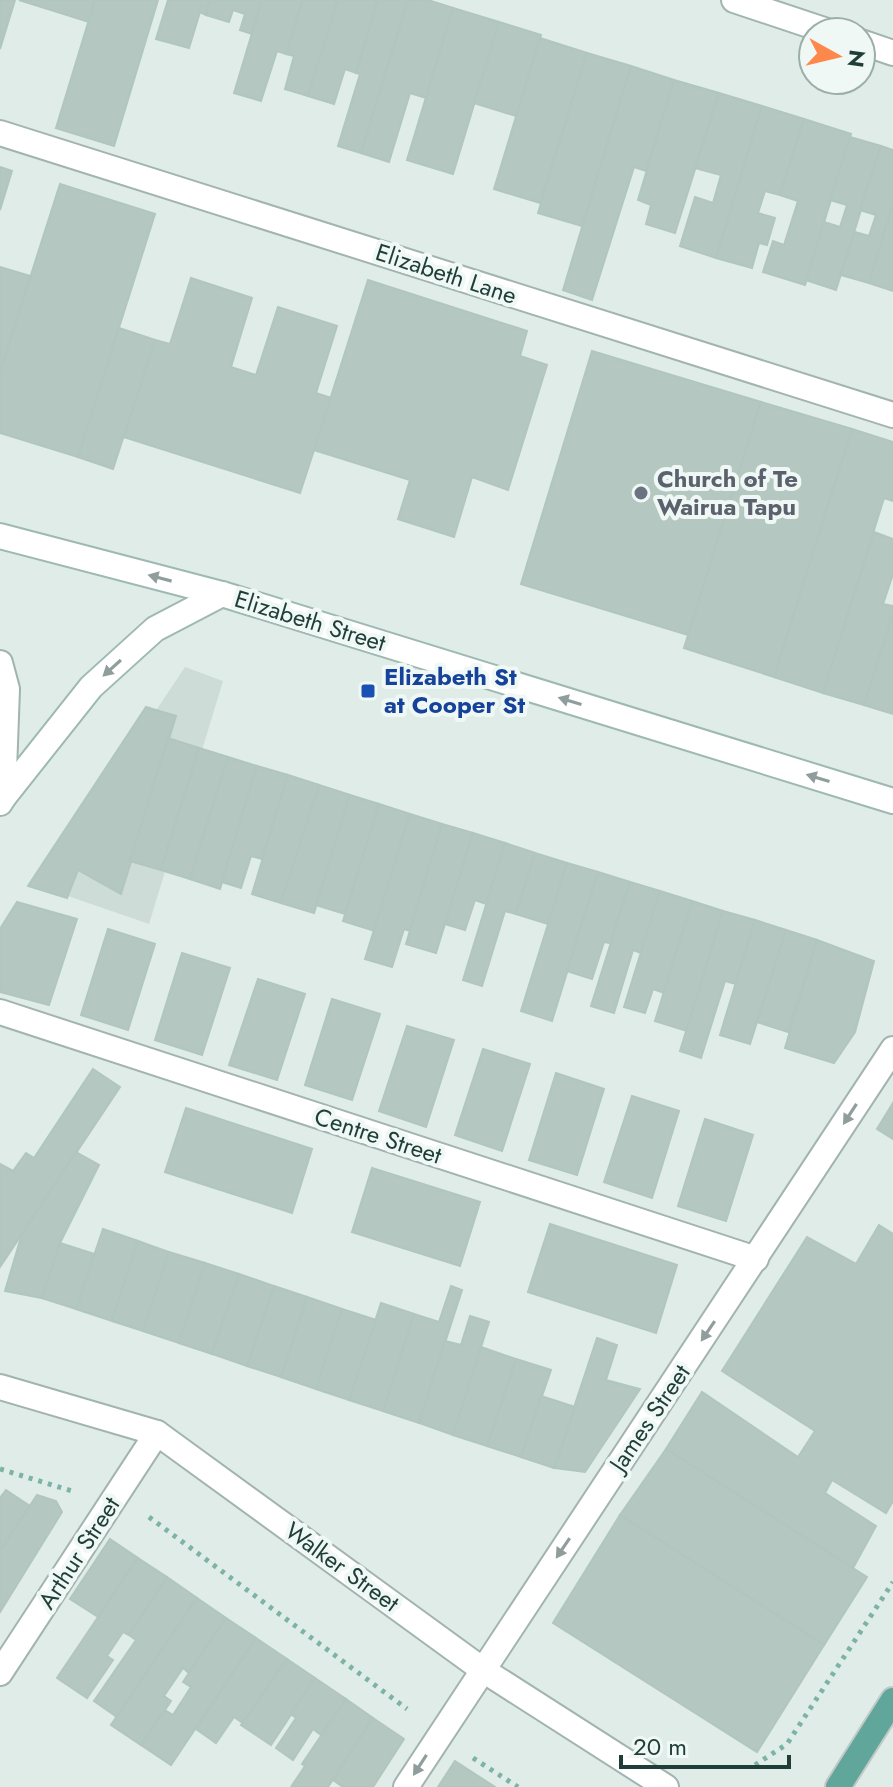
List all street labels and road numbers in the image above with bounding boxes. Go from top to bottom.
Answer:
street label: Elizabeth Lane [371,234,521,313]
street label: Elizabeth Street [230,581,390,660]
street label: Centre Street [310,1099,446,1173]
street label: James Street [599,1357,698,1481]
street label: Arthur Street [29,1489,128,1616]
street label: Walker Street [278,1513,407,1620]

